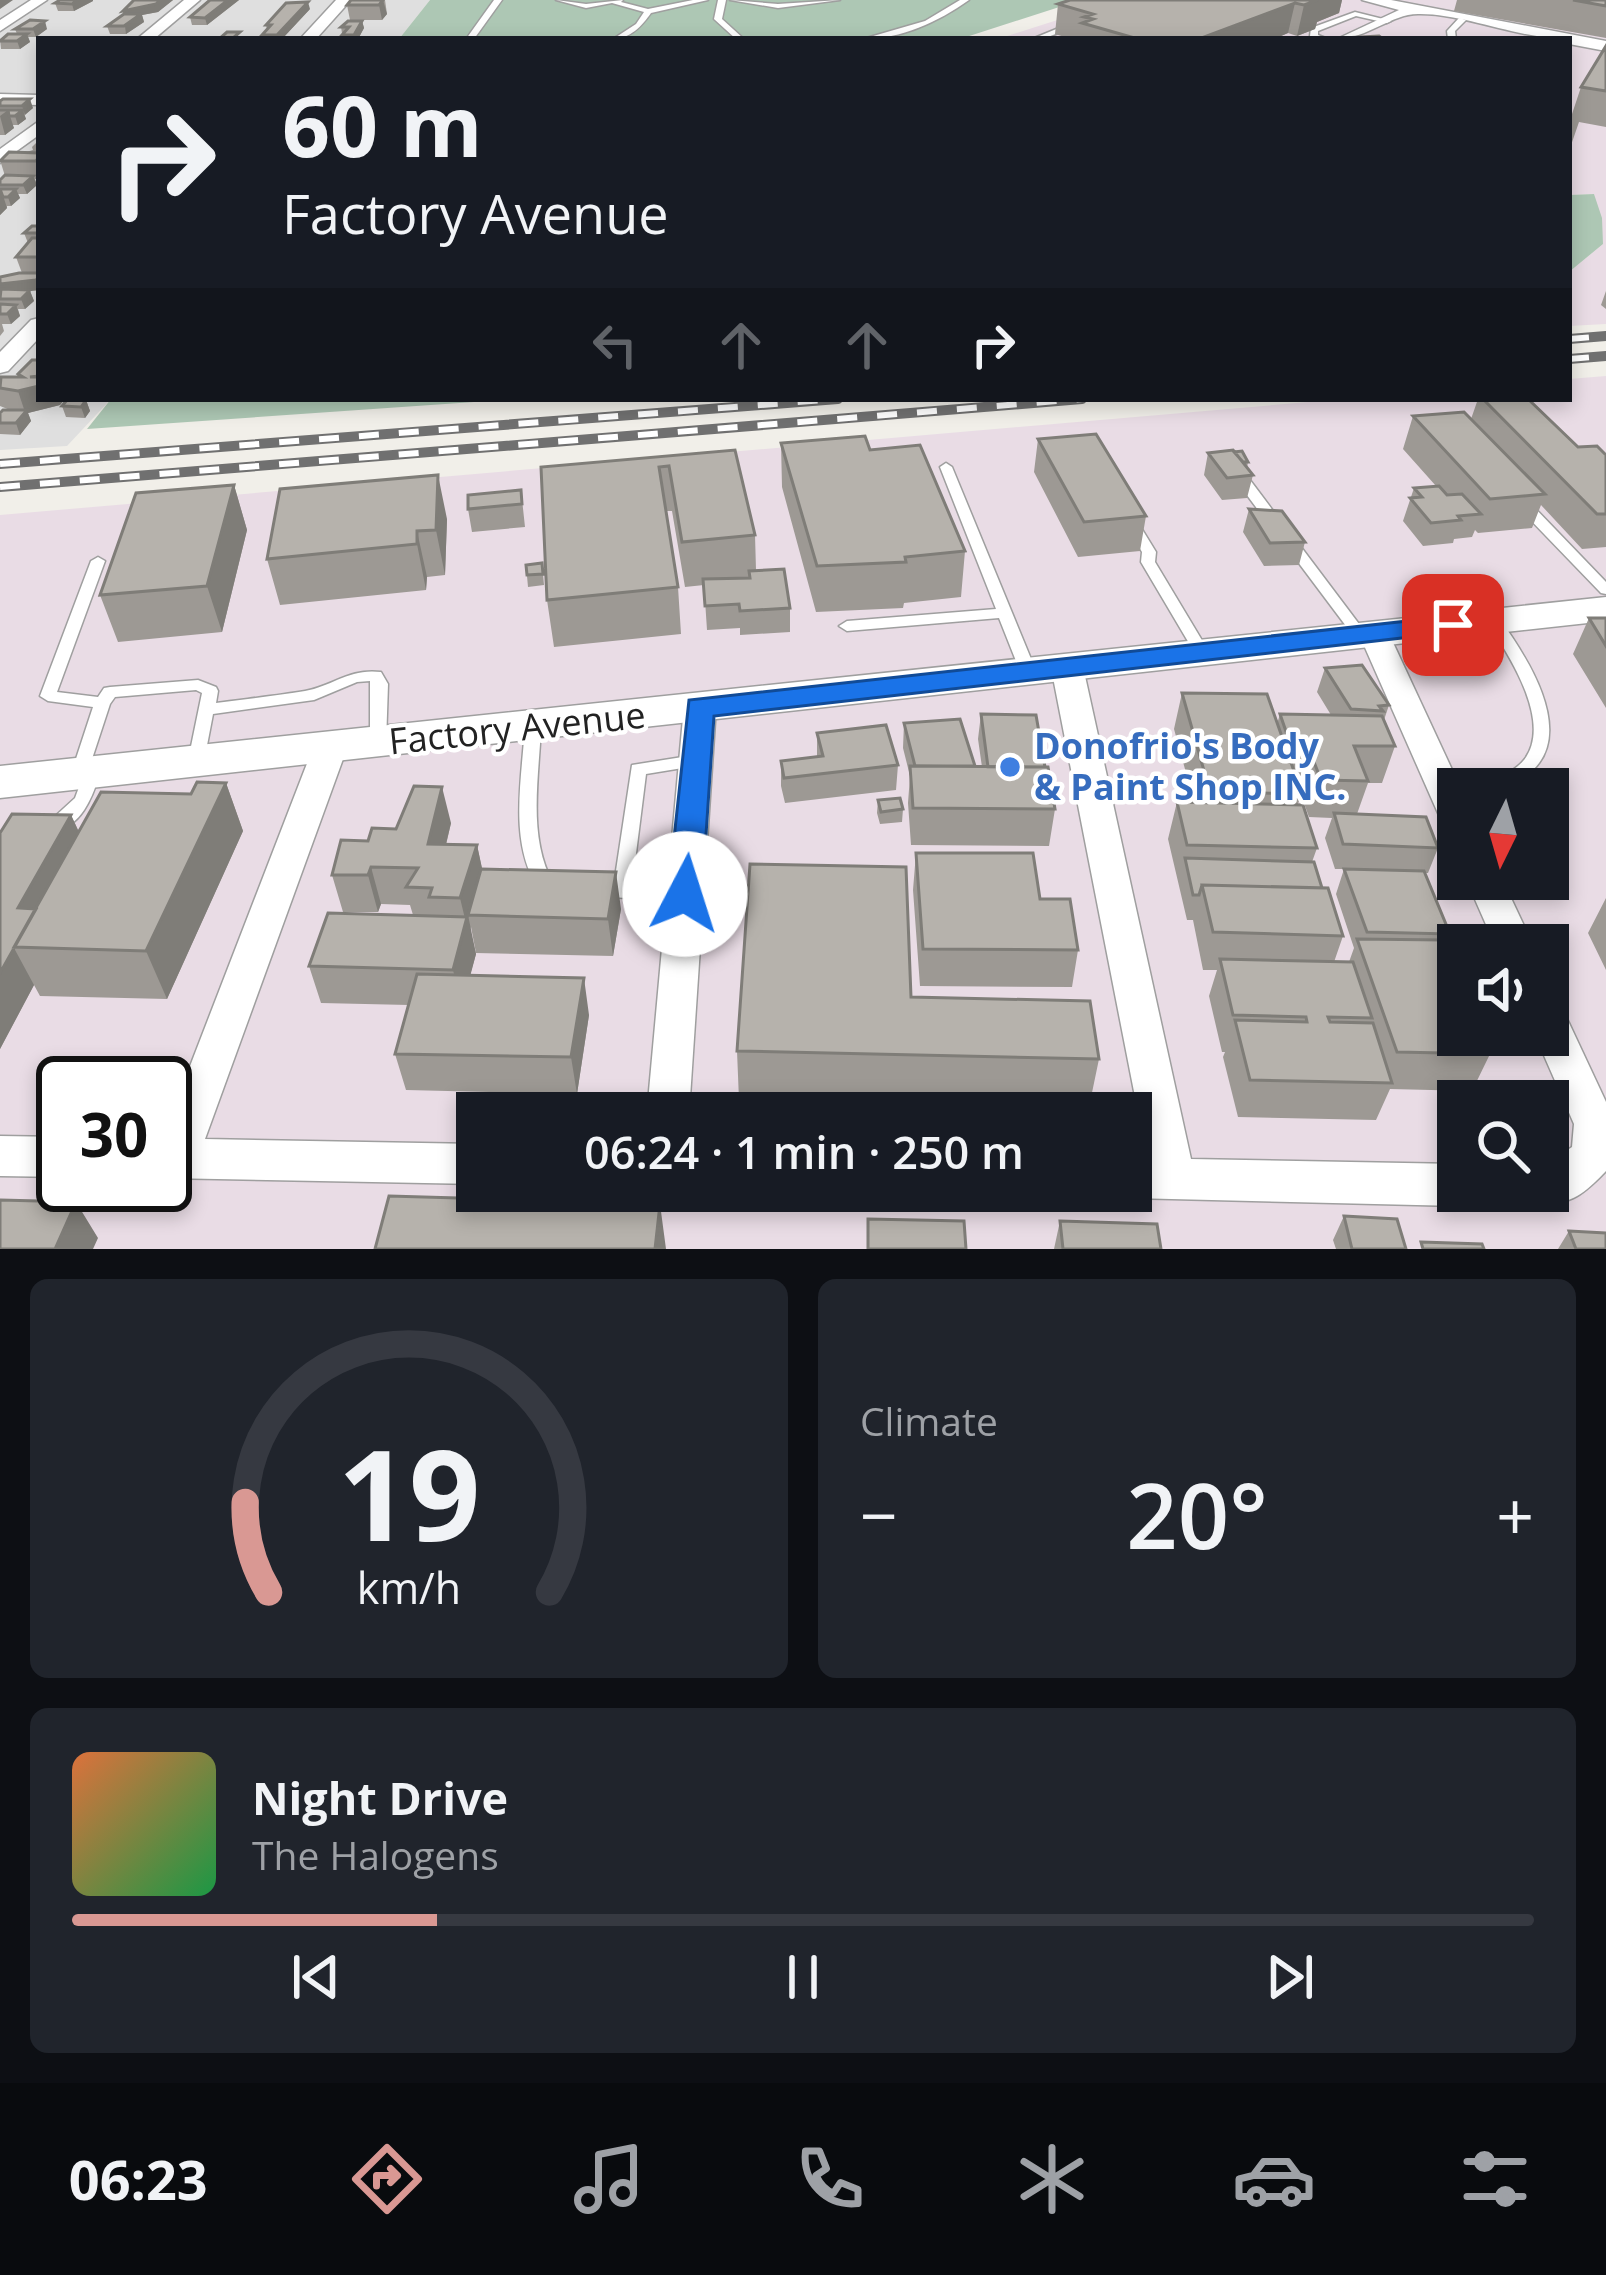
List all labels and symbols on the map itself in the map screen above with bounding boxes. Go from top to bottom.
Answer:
pin [1402,574,1504,676]
street label: Factory Avenue [386,690,648,765]
place label: Donofrio's Body & Paint Shop INC. [1034,721,1347,811]
marker: Donofrio's Body & Paint Shop INC. [997,754,1023,780]
north arrow [1437,768,1569,900]
position arrow [622,831,748,957]
speed limit sign: 30 [36,1056,192,1212]

